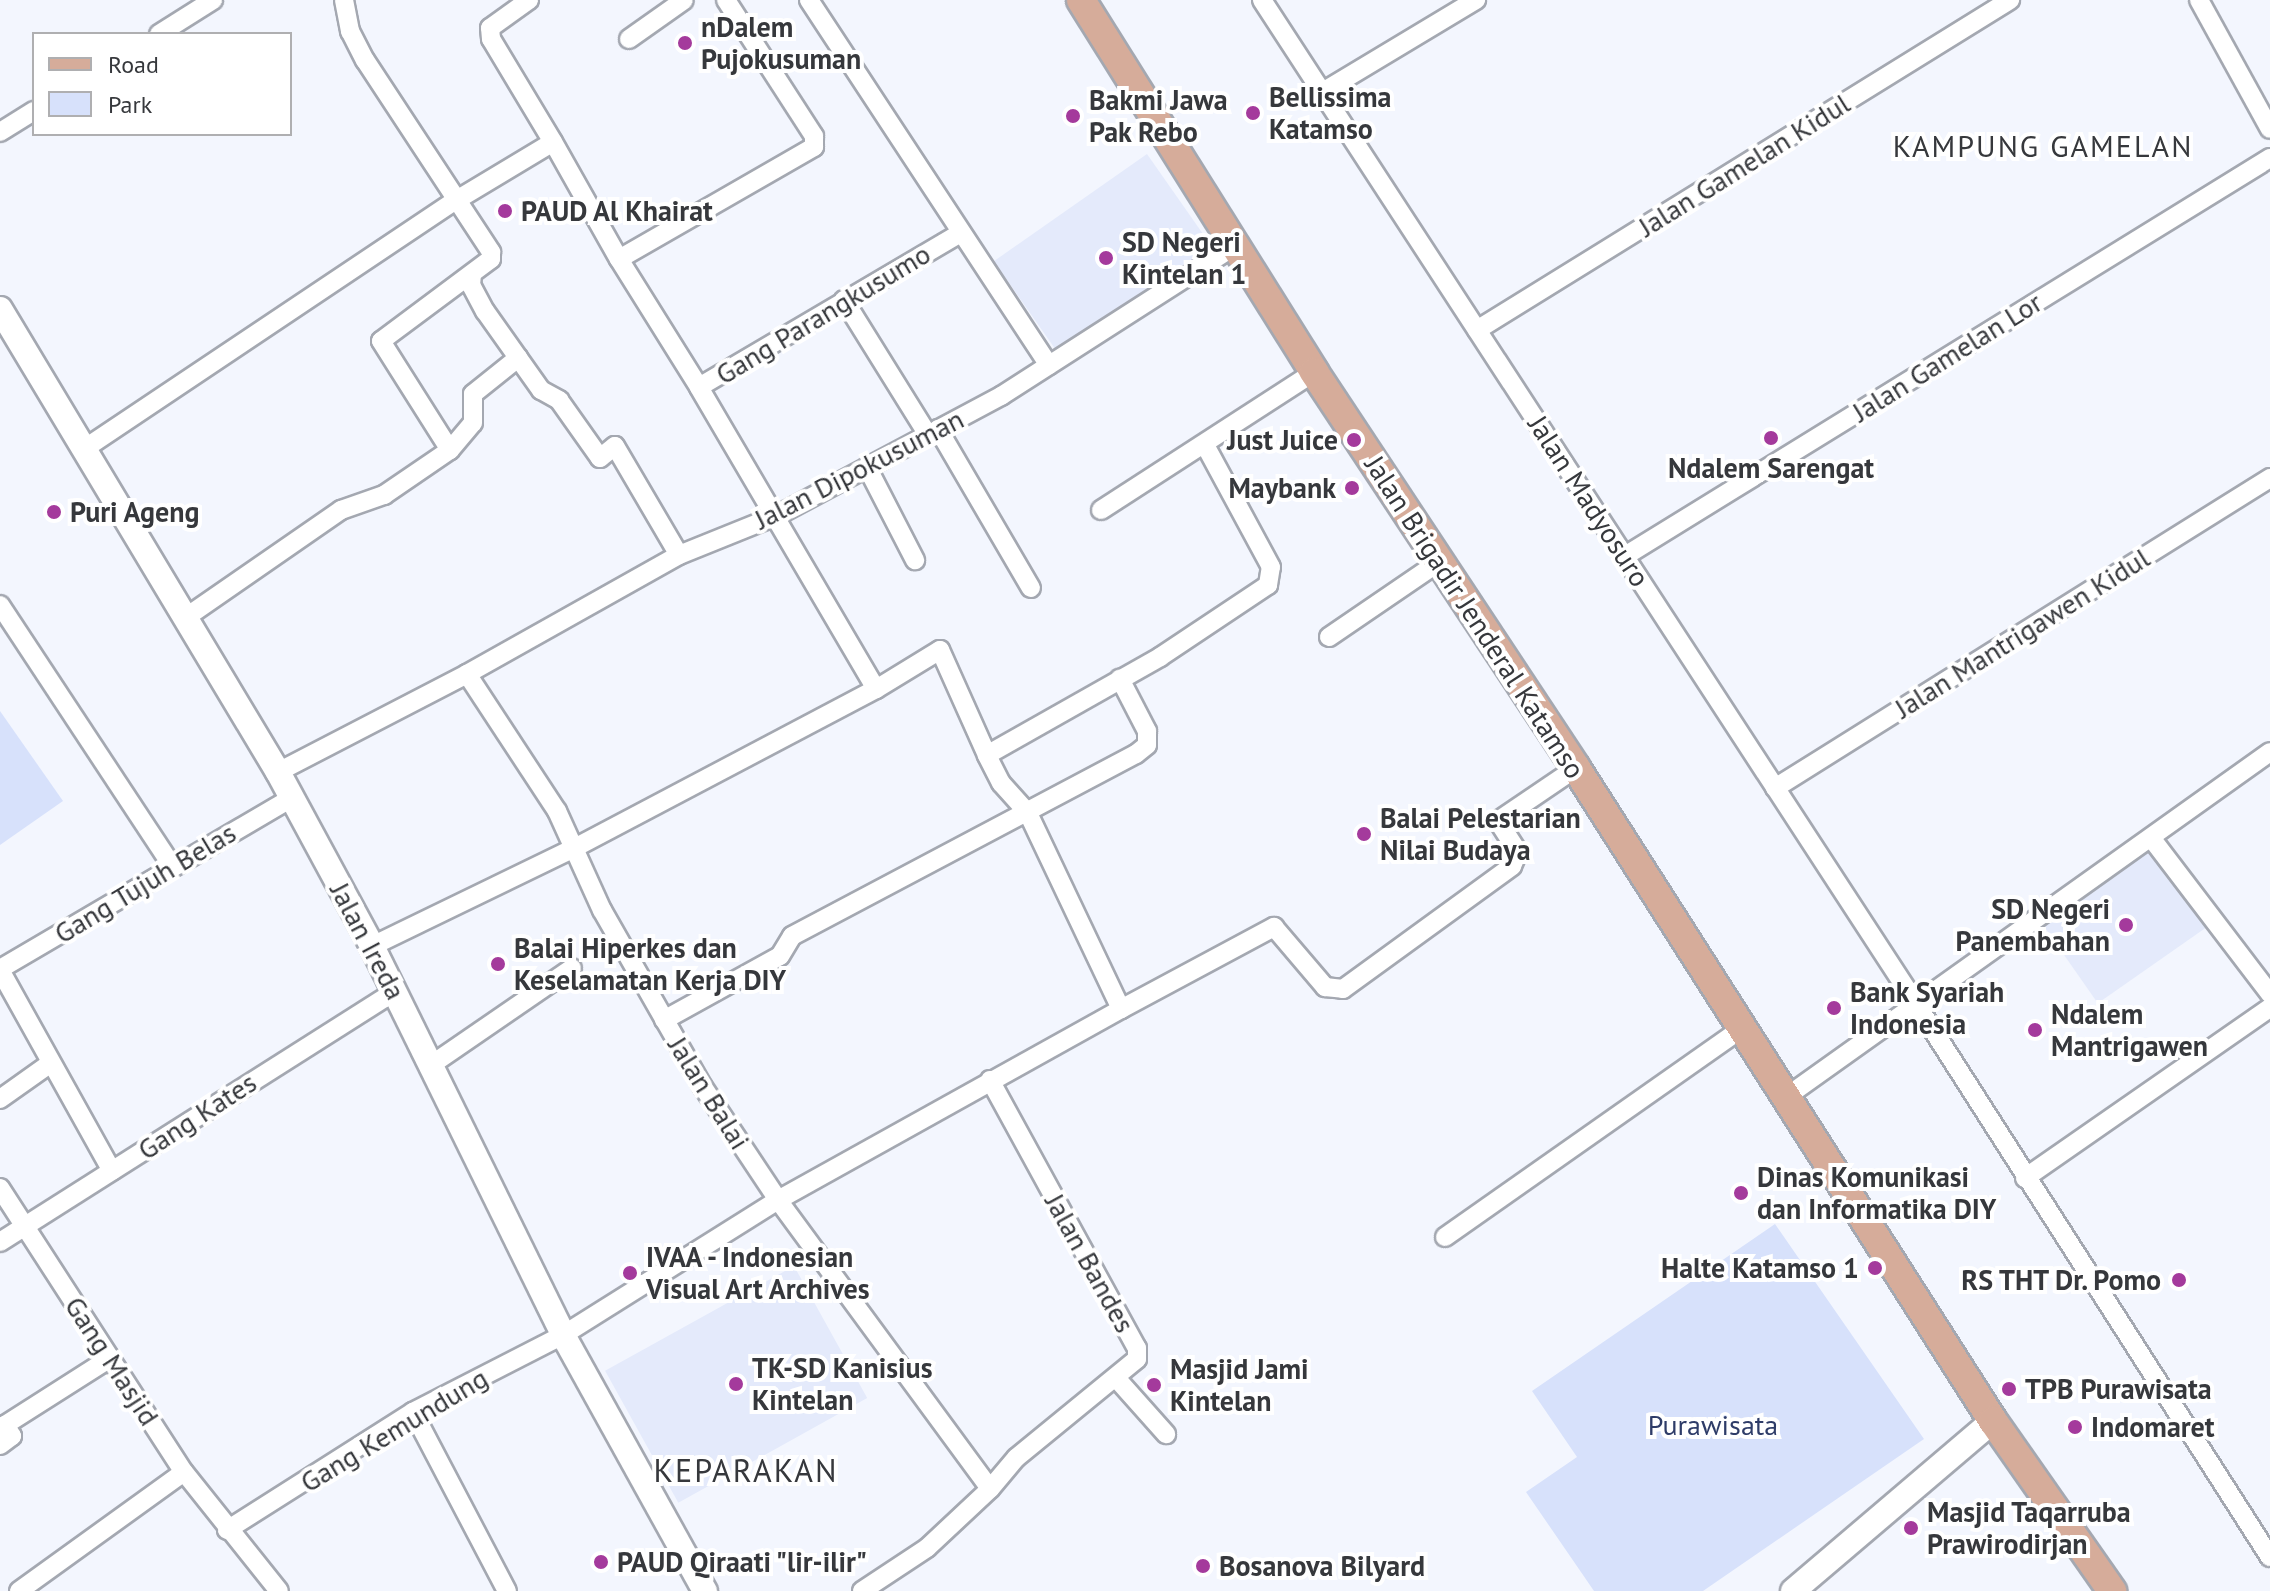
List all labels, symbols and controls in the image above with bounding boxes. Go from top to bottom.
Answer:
place label: nDalem Pujokusuman [701,10,861,76]
legend [32,32,292,136]
marker: nDalem Pujokusuman [676,34,694,52]
text: Road [108,49,159,80]
place label: Bellissima Katamso [1269,80,1391,146]
place label: Bakmi Jawa Pak Rebo [1089,83,1228,149]
street label: Jalan Gamelan Kidul [1632,86,1856,244]
text: Park [108,89,152,120]
marker: Bellissima Katamso [1244,104,1262,122]
marker: Bakmi Jawa Pak Rebo [1064,107,1082,125]
district label: KAMPUNG GAMELAN [1893,128,2193,164]
place label: PAUD Al Khairat [521,194,714,228]
marker: PAUD Al Khairat [496,202,514,220]
place label: SD Negeri Kintelan 1 [1122,225,1246,291]
street label: Gang Parangkusumo [710,237,936,391]
marker: SD Negeri Kintelan 1 [1097,249,1115,267]
street label: Jalan Gamelan Lor [1846,285,2048,429]
street label: Jalan Dipokusuman [749,402,969,536]
street label: Jalan Madyosuro [1521,409,1657,593]
place label: Just Juice [1227,423,1338,457]
marker: Ndalem Sarengat [1762,429,1780,447]
marker: Just Juice [1345,431,1363,449]
street label: Jalan Brigadir Jenderal Katamso [1358,449,1592,785]
place label: Ndalem Sarengat [1668,451,1874,485]
place label: Maybank [1228,471,1336,505]
marker: Maybank [1343,479,1361,497]
place label: Puri Ageng [70,495,201,529]
marker: Puri Ageng [45,503,63,521]
street label: Jalan Mantrigawen Kidul [1888,541,2156,725]
place label: Balai Pelestarian Nilai Budaya [1380,801,1581,867]
street label: Gang Tujuh Belas [48,815,242,951]
marker: Balai Pelestarian Nilai Budaya [1355,825,1373,843]
street label: Jalan Ireda [323,877,413,1005]
place label: SD Negeri Panembahan [1956,892,2110,958]
marker: SD Negeri Panembahan [2117,916,2135,934]
place label: Balai Hiperkes dan Keselamatan Kerja DIY [514,931,786,997]
marker: Balai Hiperkes dan Keselamatan Kerja DIY [489,955,507,973]
place label: Bank Syariah Indonesia [1850,975,2005,1041]
place label: Ndalem Mantrigawen [2051,997,2208,1063]
marker: Bank Syariah Indonesia [1825,999,1843,1017]
marker: Ndalem Mantrigawen [2026,1021,2044,1039]
street label: Jalan Balai [661,1030,757,1156]
street label: Gang Kates [132,1065,262,1167]
place label: Dinas Komunikasi dan Informatika DIY [1757,1160,1996,1226]
marker: Dinas Komunikasi dan Informatika DIY [1732,1184,1750,1202]
street label: Jalan Bandes [1038,1188,1142,1338]
place label: IVAA - Indonesian Visual Art Archives [646,1240,872,1306]
place label: Halte Katamso 1 [1661,1251,1859,1285]
marker: Halte Katamso 1 [1866,1259,1884,1277]
place label: RS THT Dr. Pomo [1957,1263,2161,1297]
marker: IVAA - Indonesian Visual Art Archives [621,1264,639,1282]
marker: RS THT Dr. Pomo [2168,1269,2190,1291]
street label: Gang Masjid [58,1290,166,1432]
place label: TK-SD Kanisius Kintelan [752,1351,933,1417]
place label: Masjid Jami Kintelan [1170,1352,1309,1418]
street label: Gang Kemundung [294,1361,494,1499]
place label: TPB Purawisata [2025,1372,2212,1406]
marker: TK-SD Kanisius Kintelan [727,1375,745,1393]
marker: Masjid Jami Kintelan [1145,1376,1163,1394]
marker: TPB Purawisata [2000,1380,2018,1398]
park label: Purawisata [1648,1408,1778,1442]
place label: Indomaret [2091,1410,2215,1444]
marker: Indomaret [2066,1418,2084,1436]
district label: KEPARAKAN [653,1451,839,1489]
place label: Masjid Taqarruba Prawirodirjan [1927,1495,2132,1561]
marker: Masjid Taqarruba Prawirodirjan [1902,1519,1920,1537]
place label: PAUD Qiraati "lir-ilir" [617,1545,870,1579]
place label: Bosanova Bilyard [1219,1549,1425,1583]
marker: PAUD Qiraati "lir-ilir" [592,1553,610,1571]
marker: Bosanova Bilyard [1194,1557,1212,1575]

